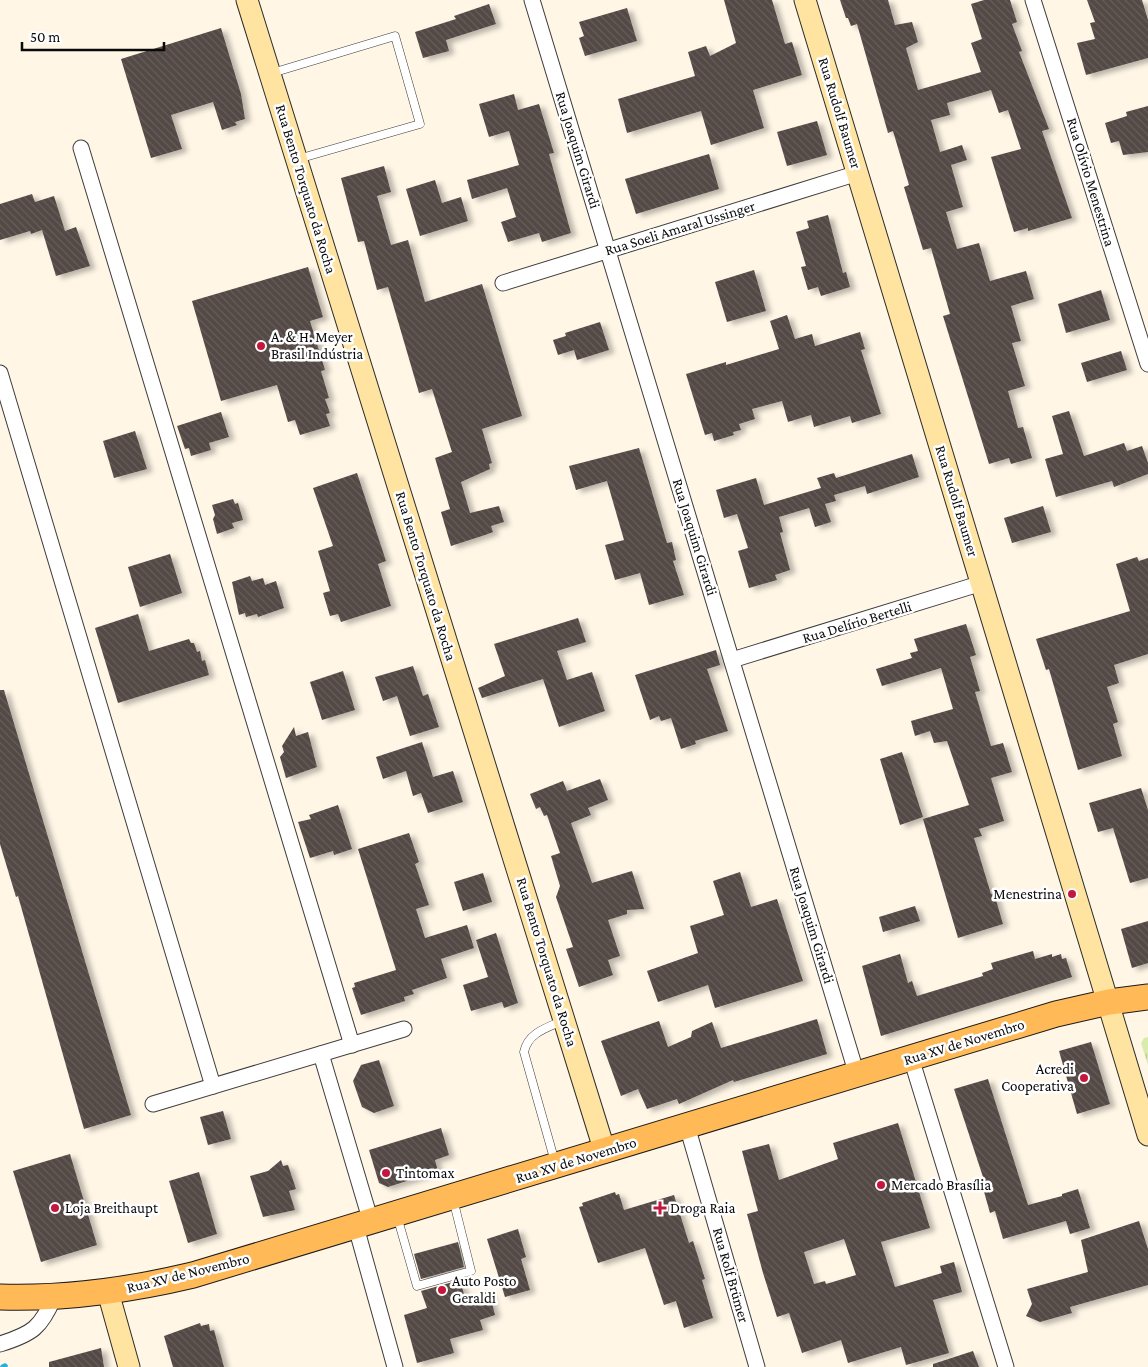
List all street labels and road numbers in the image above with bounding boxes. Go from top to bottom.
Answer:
street label: Rua Rudolf Baumer [815,55,865,171]
street label: Rua Joaquim Girardi [552,90,603,211]
street label: Rua Bento Torquato da Rocha [272,103,339,276]
street label: Rua Olívio Menestrina [1064,116,1118,248]
street label: Rua Soeli Amaral Ussinger [603,197,758,259]
street label: Rua Rudolf Baumer [932,443,982,559]
street label: Rua Joaquim Girardi [669,477,720,598]
street label: Rua Bento Torquato da Rocha [392,490,459,663]
street label: Rua Delírio Bertelli [801,598,914,646]
street label: Rua Joaquim Girardi [786,865,837,986]
street label: Rua Bento Torquato da Rocha [513,876,580,1049]
street label: Rua XV de Novembro [902,1016,1026,1068]
street label: Rua XV de Novembro [514,1134,638,1186]
street label: Rua Rolf Brümer [710,1226,752,1325]
street label: Rua XV de Novembro [125,1250,251,1296]

